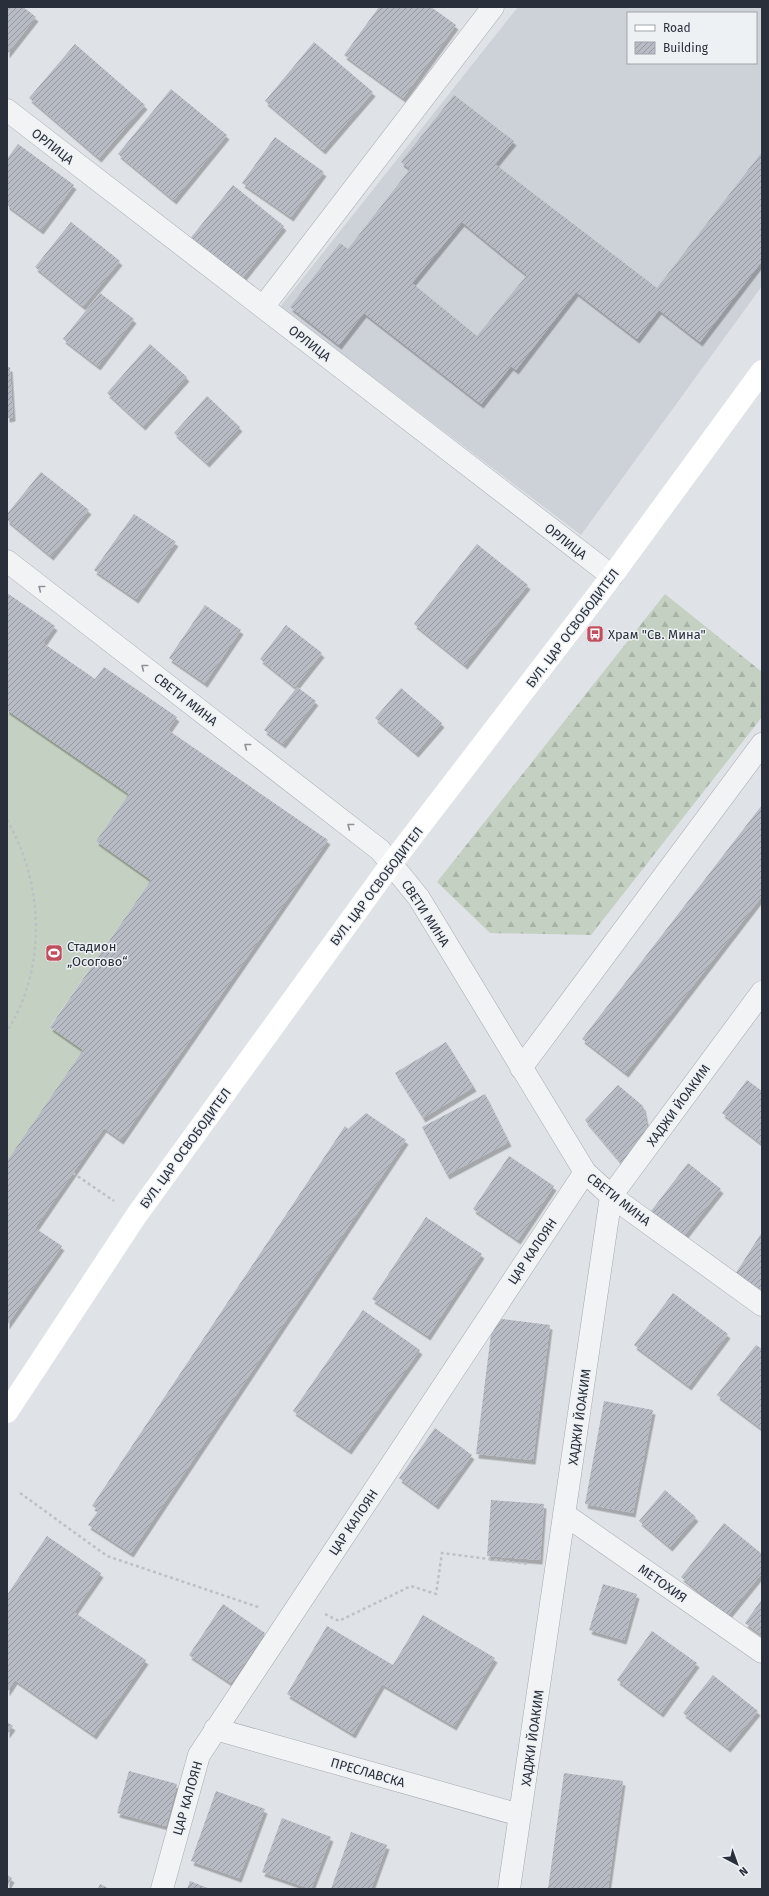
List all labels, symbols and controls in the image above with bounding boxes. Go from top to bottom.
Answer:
legend [627,12,757,64]
text: Road [663,21,691,35]
text: Building [663,41,709,55]
street label: ОРЛИЦА [29,125,77,168]
street label: ОРЛИЦА [286,322,334,365]
street label: ОРЛИЦА [542,520,590,563]
street label: БУЛ. ЦАР ОСВОБОДИТЕЛ [523,566,622,691]
one-way arrow [38,585,45,592]
bus stop icon: Храм "Св. Мина" [585,624,605,644]
place label: Храм "Св. Мина" [608,627,706,642]
one-way arrow [141,665,148,672]
street label: СВЕТИ МИНА [151,670,221,729]
one-way arrow [244,744,251,751]
street label: БУЛ. ЦАР ОСВОБОДИТЕЛ [327,824,426,949]
one-way arrow [347,824,354,831]
street label: СВЕТИ МИНА [398,877,453,950]
place label: Стадион „Осогово“ [67,939,127,969]
sports icon: Стадион „Осогово“ [44,943,64,963]
street label: ХАДЖИ ЙОАКИМ [644,1062,713,1149]
street label: БУЛ. ЦАР ОСВОБОДИТЕЛ [137,1085,234,1211]
street label: СВЕТИ МИНА [584,1170,654,1229]
street label: ЦАР КАЛОЯН [505,1215,560,1287]
street label: ХАДЖИ ЙОАКИМ [565,1368,594,1466]
street label: ЦАР КАЛОЯН [326,1486,381,1558]
street label: МЕТОХИЯ [636,1561,690,1606]
street label: ХАДЖИ ЙОАКИМ [518,1689,547,1787]
street label: ПРЕСЛАВСКА [329,1755,407,1790]
street label: ЦАР КАЛОЯН [170,1759,205,1837]
north arrow [717,1844,757,1884]
text: N [736,1864,750,1878]

